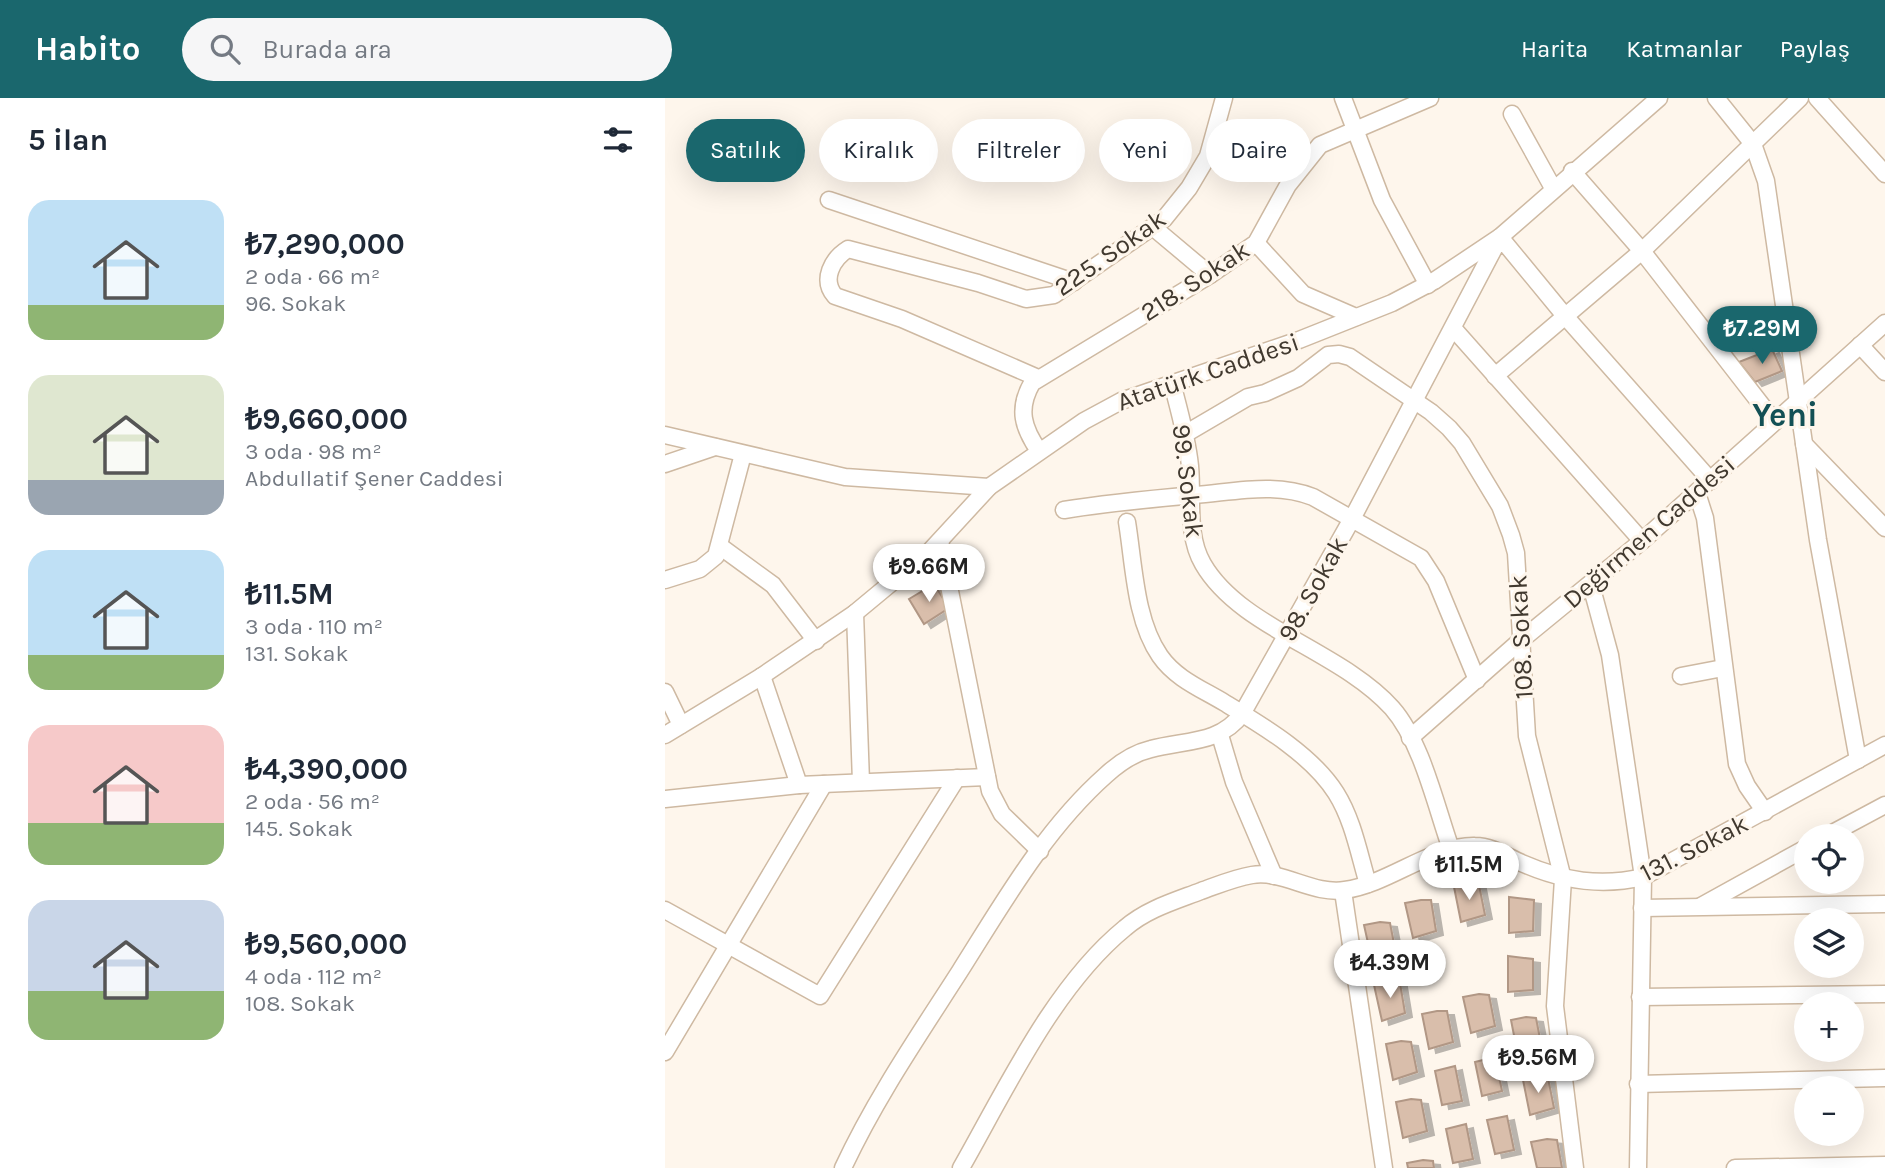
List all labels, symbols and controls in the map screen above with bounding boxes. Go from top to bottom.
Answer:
search box [182,18,672,81]
text: Habito [35,30,140,68]
icon: search [206,30,244,68]
text: Burada ara [262,34,392,65]
text: Harita [1521,35,1588,63]
text: Katmanlar [1626,35,1742,63]
text: Paylaş [1780,35,1850,63]
chip: Satılık [686,119,805,182]
chip: Kiralık [819,119,938,182]
chip: Filtreler [952,119,1085,182]
chip: Yeni [1099,119,1192,182]
chip: Daire [1206,119,1311,182]
icon: filters [599,121,637,159]
text: 5 ilan [28,122,108,158]
street label: 225. Sokak [1048,203,1172,303]
text: ₺7,290,000 [245,226,405,262]
icon: home [84,228,168,312]
street label: 218. Sokak [1135,234,1255,328]
text: 2 oda · 66 m² [245,263,380,290]
text: 96. Sokak [245,290,346,317]
pin: ₺7.29M [1705,306,1819,366]
text: ₺7.29M [1723,315,1801,342]
street label: Atatürk Caddesi [1113,326,1303,418]
district label: Yeni [1752,396,1818,434]
text: ₺9,660,000 [245,401,408,437]
icon: home [84,403,168,487]
street label: 99. Sokak [1166,422,1210,540]
text: 3 oda · 98 m² [245,438,382,465]
street label: Değirmen Caddesi [1557,449,1741,615]
text: Abdullatif Şener Caddesi [245,465,504,492]
street label: 98. Sokak [1271,531,1355,647]
pin: ₺9.66M [872,545,986,604]
text: ₺9.66M [889,553,969,580]
street label: 108. Sokak [1502,574,1540,700]
text: ₺11.5M [245,576,334,612]
icon: home [84,578,168,662]
text: 3 oda · 110 m² [245,613,383,640]
text: 131. Sokak [245,640,348,667]
text: ₺4,390,000 [245,751,408,787]
icon: home [84,753,168,837]
text: 2 oda · 56 m² [245,788,380,815]
street label: 131. Sokak [1635,808,1753,888]
text: 145. Sokak [245,815,353,842]
map controls [1794,824,1864,1146]
button: locate [1794,824,1864,894]
pin: ₺11.5M [1412,842,1526,902]
text: ₺11.5M [1435,851,1503,878]
button: layers [1794,908,1864,978]
text: ₺9,560,000 [245,926,407,962]
icon: home [84,928,168,1012]
pin: ₺4.39M [1333,940,1447,1000]
text: ₺4.39M [1350,949,1430,976]
text: 4 oda · 112 m² [245,963,382,990]
text: 108. Sokak [245,990,355,1017]
button: + [1794,992,1864,1062]
pin: ₺9.56M [1481,1035,1595,1095]
text: ₺9.56M [1498,1044,1578,1071]
button: − [1794,1076,1864,1146]

